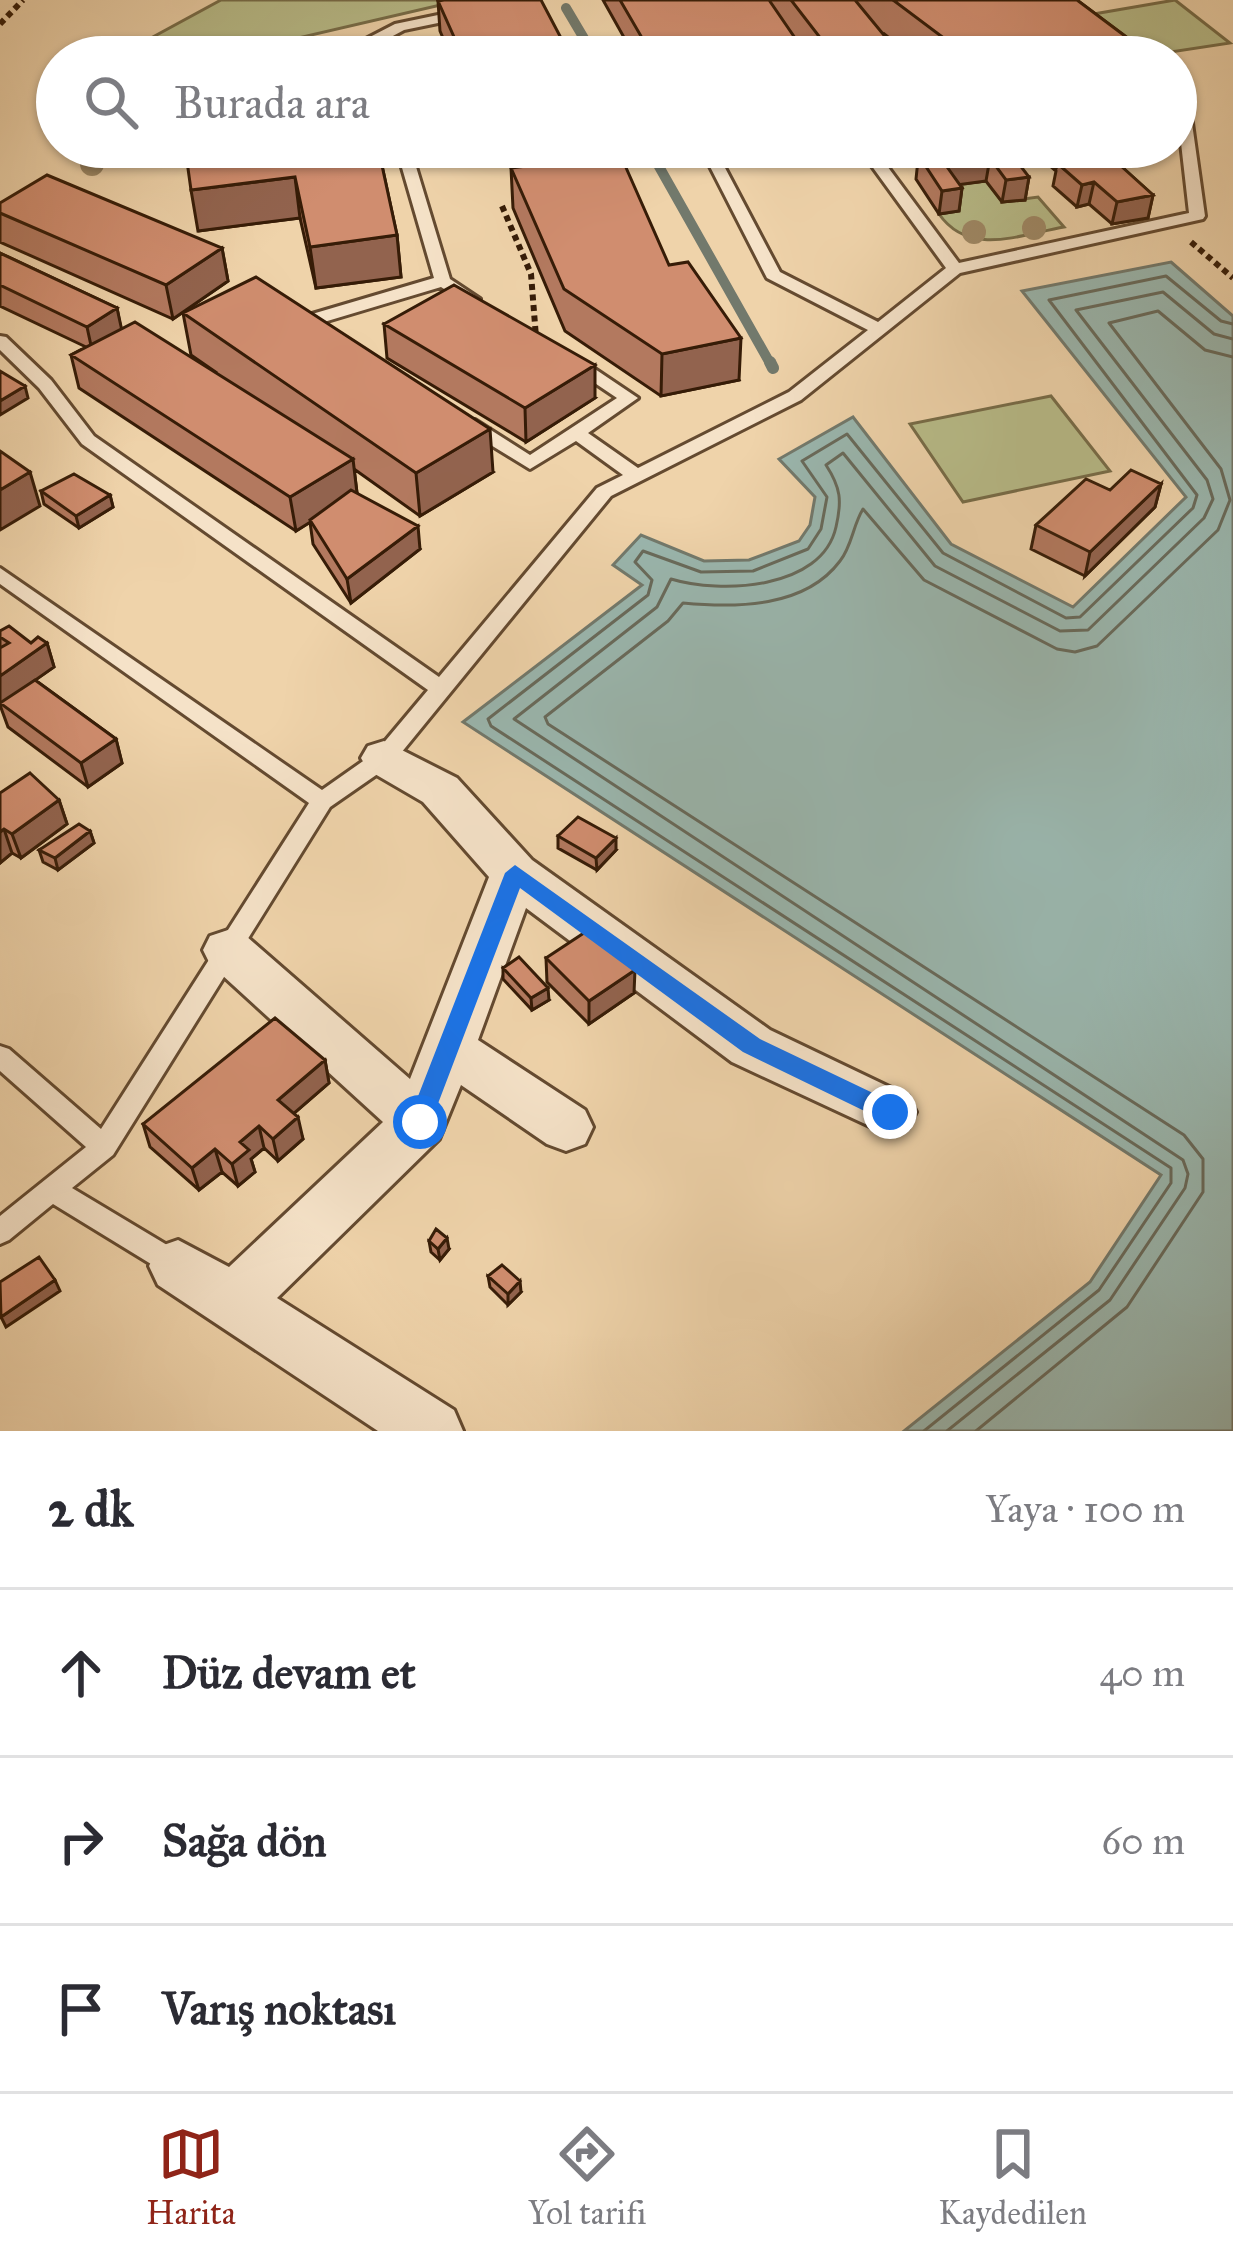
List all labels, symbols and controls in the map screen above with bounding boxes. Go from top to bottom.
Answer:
search box [36,36,1197,168]
icon: search [78,69,144,135]
text: Burada ara [174,75,370,130]
route end [863,1085,917,1139]
route start [393,1095,447,1149]
text: 2 dk [48,1478,133,1540]
text: Yaya · 100 m [985,1485,1185,1533]
icon: ahead [48,1640,114,1706]
text: Düz devam et [162,1645,416,1700]
text: 40 m [1099,1649,1185,1697]
icon: right [48,1808,114,1874]
text: Sağa dön [162,1813,327,1868]
text: 60 m [1101,1817,1185,1865]
icon: arrive [48,1976,114,2042]
text: Varış noktası [162,1981,396,2036]
tab: Harita [146,2121,236,2233]
tab: Yol tarifi [528,2121,646,2233]
tab: Kaydedilen [938,2121,1087,2233]

